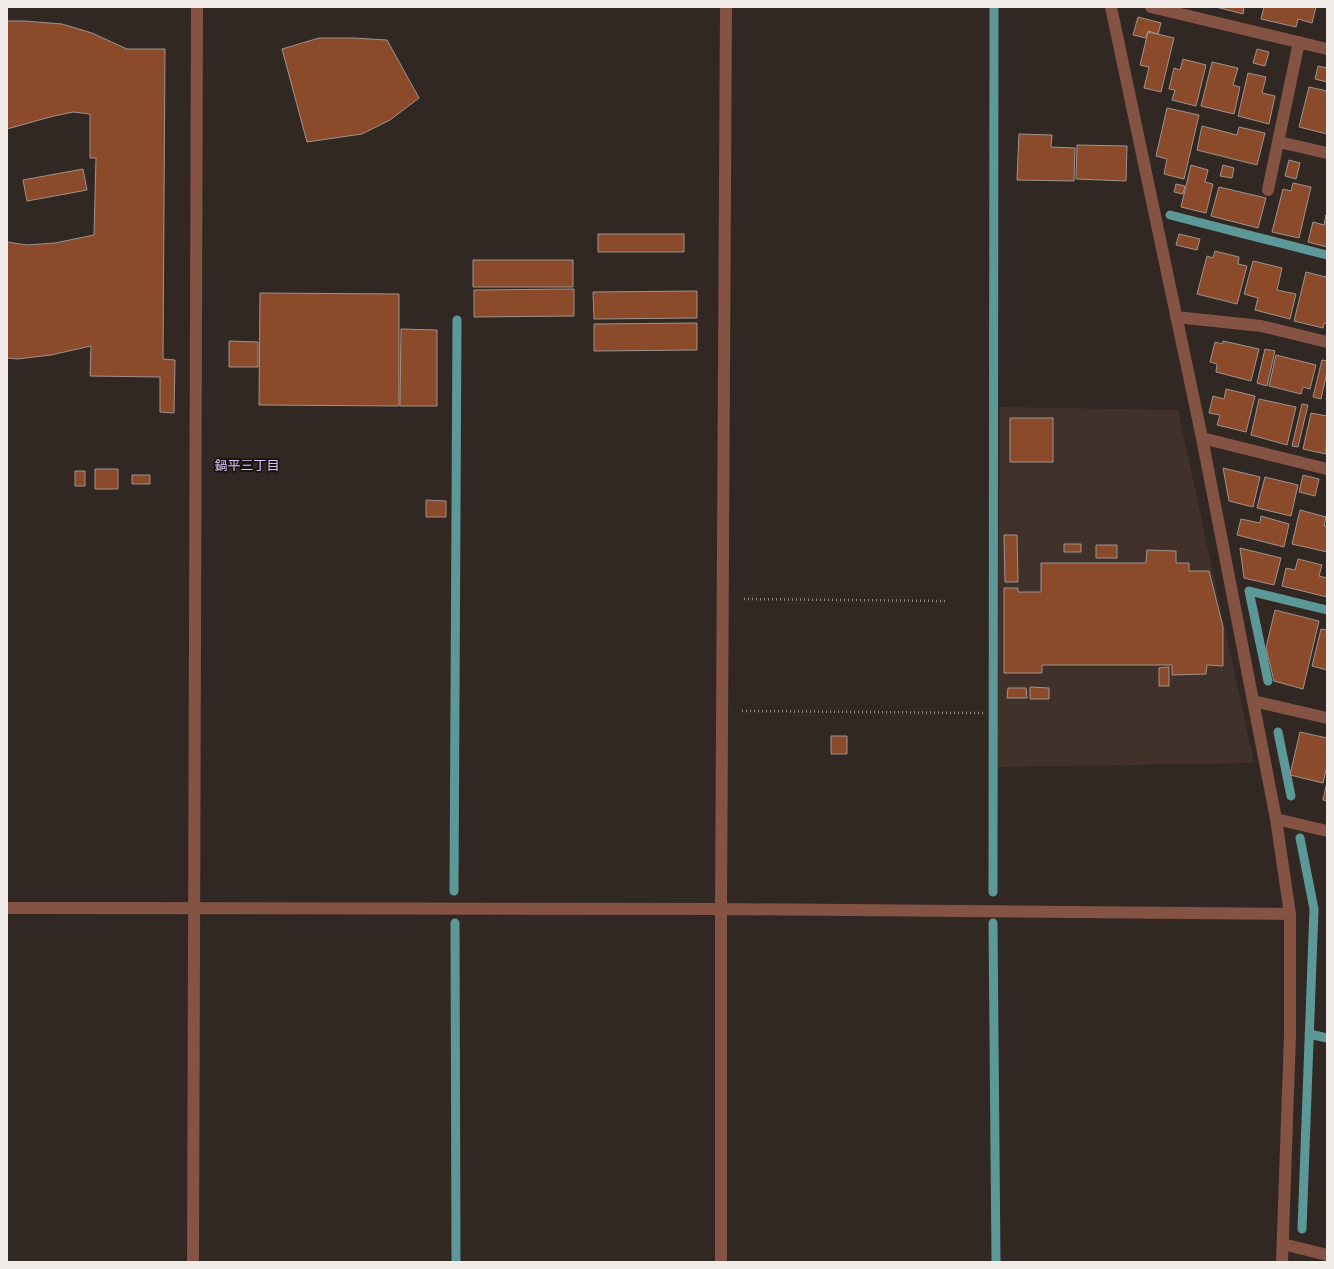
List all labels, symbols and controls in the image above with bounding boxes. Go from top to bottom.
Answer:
district label: 鍋平三丁目 [214,457,280,474]

